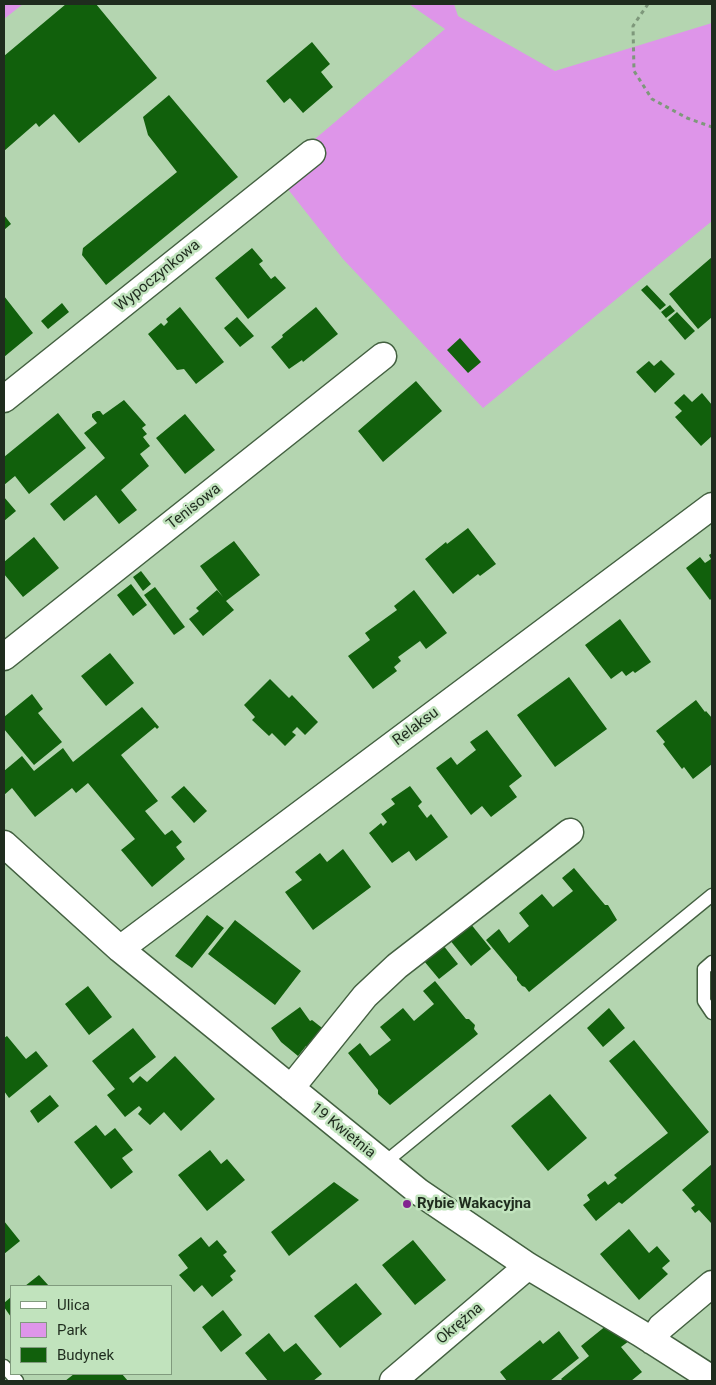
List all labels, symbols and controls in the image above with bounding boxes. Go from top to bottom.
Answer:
street label: Wypoczynkowa [112,236,204,316]
street label: Tenisowa [163,480,225,534]
street label: Relaksu [390,704,442,750]
street label: 19 Kwietnia [307,1100,379,1162]
place label: Rybie Wakacyjna [417,1195,531,1213]
marker: Rybie Wakacyjna [401,1198,413,1210]
legend [10,1285,172,1375]
text: Ulica [57,1296,90,1314]
street label: Okrężna [433,1300,487,1348]
text: Park [57,1321,87,1339]
text: Budynek [57,1346,114,1364]

